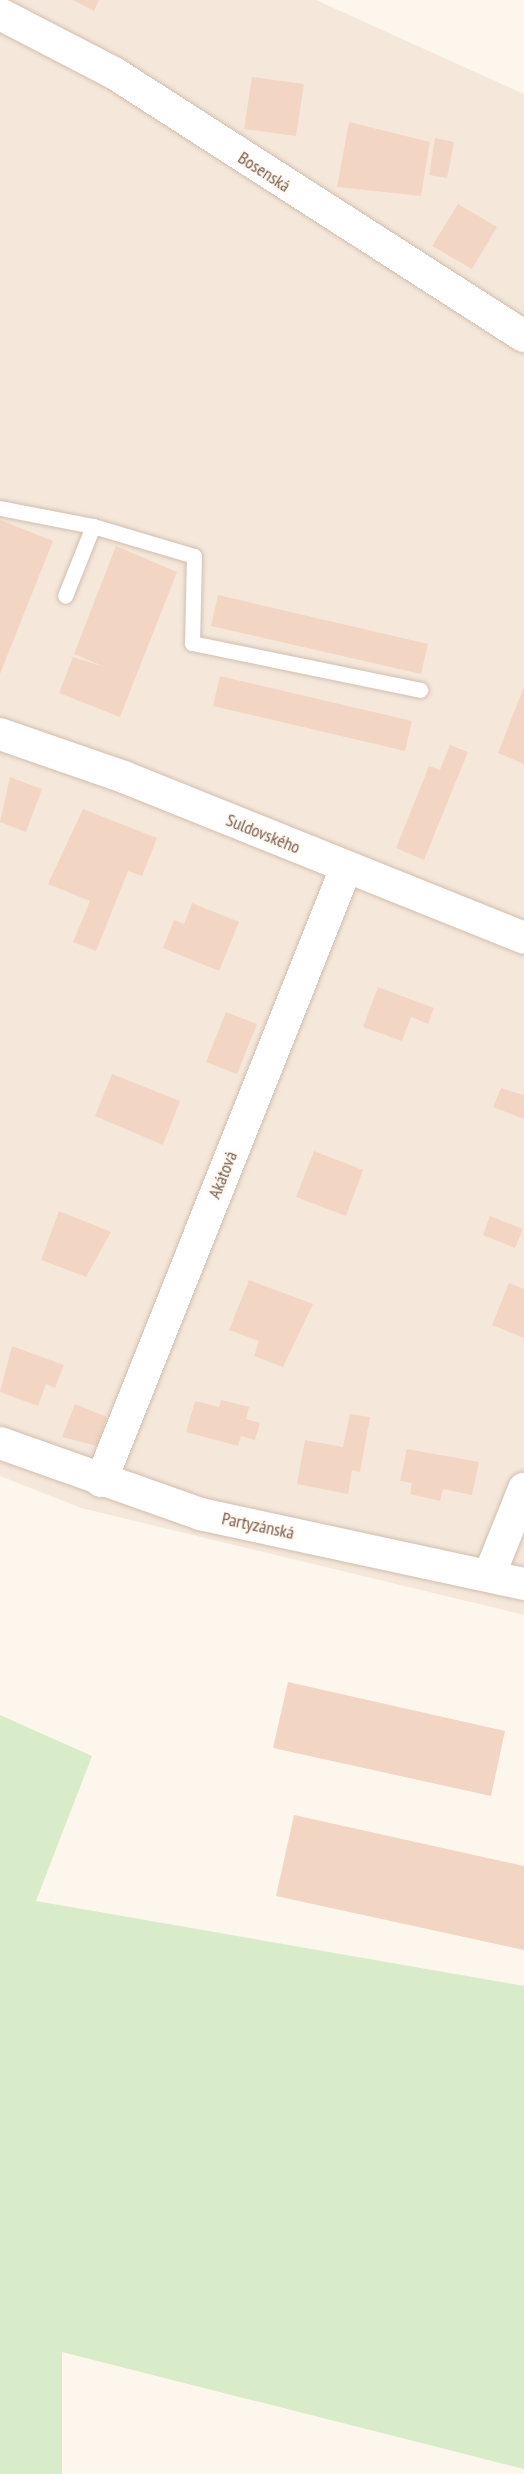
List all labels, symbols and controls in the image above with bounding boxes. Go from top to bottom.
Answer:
street label: Bosenská [234,147,294,197]
street label: Suldovského [223,809,303,859]
street label: Akátová [204,1148,242,1202]
street label: Partyzánská [220,1508,296,1544]

